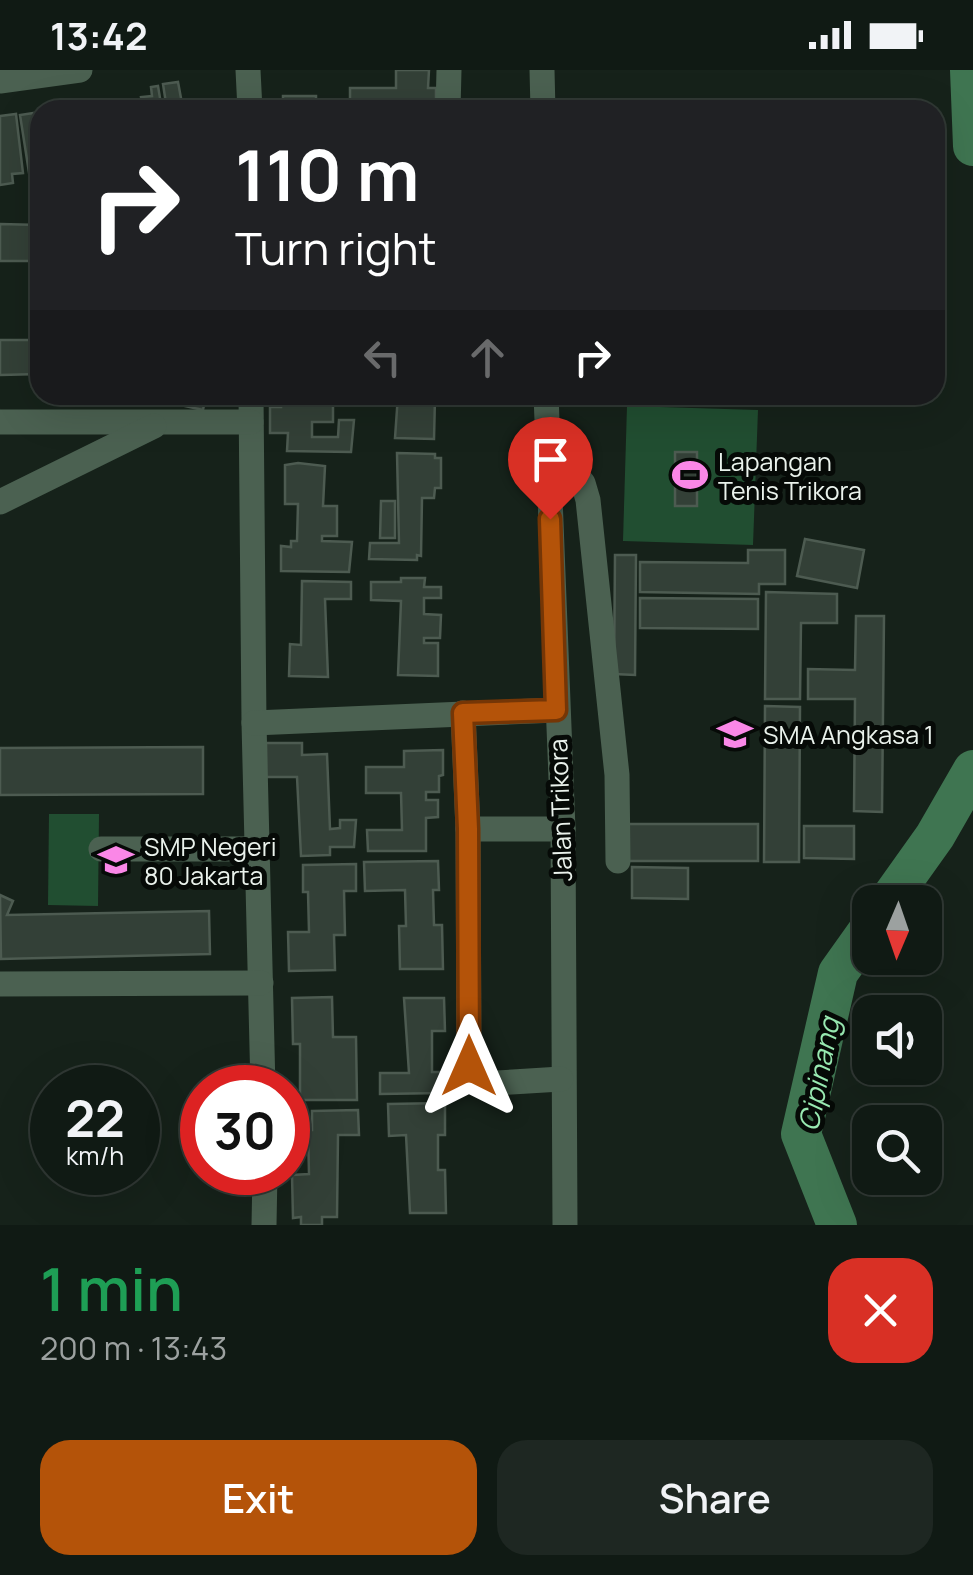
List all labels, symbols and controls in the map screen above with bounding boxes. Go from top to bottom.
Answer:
text: 13:42 [50,9,148,61]
text: 110 m [235,126,419,222]
icon: right [70,140,200,270]
text: Turn right [235,217,436,279]
icon: left [355,330,410,385]
icon: ahead [460,330,515,385]
icon: right [565,330,620,385]
pin [508,417,593,520]
icon: arrive [523,432,578,487]
place label: Lapangan Tenis Trikora [718,444,862,508]
sports icon: Lapangan Tenis Trikora [671,456,709,494]
school or university icon: SMA Angkasa 1 [716,715,754,753]
place label: SMA Angkasa 1 [763,717,934,752]
street label: Jalan Trikora [540,738,580,882]
place label: SMP Negeri 80 Jakarta [144,829,277,893]
school or university icon: SMP Negeri 80 Jakarta [97,841,135,879]
north arrow [852,885,942,975]
map controls [852,885,942,1195]
button: sound [852,995,942,1085]
water label: Cipinang [788,1012,848,1134]
position arrow [417,1014,521,1118]
speed limit sign: 30 [180,1065,310,1195]
text: 22 [65,1084,125,1152]
button: search [852,1105,942,1195]
text: km/h [66,1138,124,1173]
text: 1 min [40,1247,183,1329]
button: close [828,1258,933,1363]
text: 200 m · 13:43 [40,1326,227,1370]
button: Exit [40,1440,477,1555]
button: Share [497,1440,933,1555]

